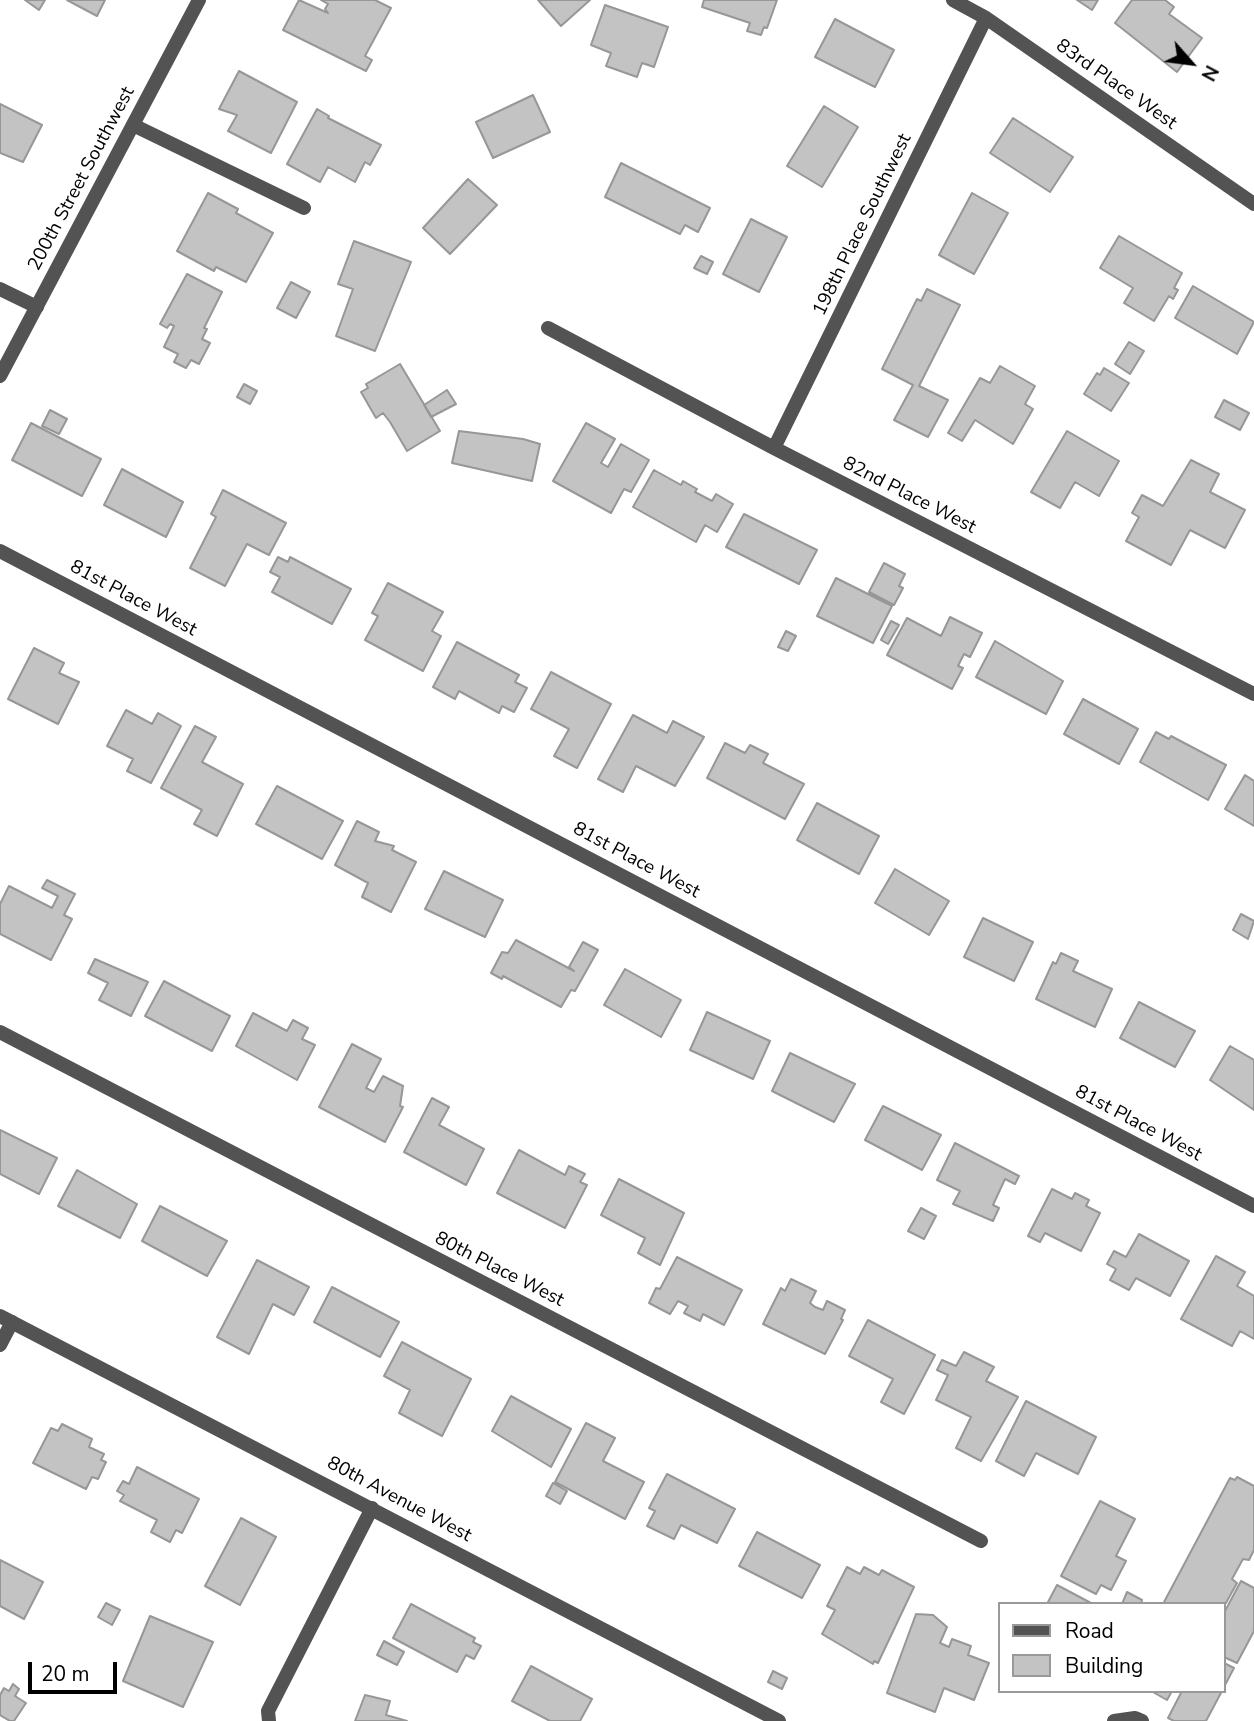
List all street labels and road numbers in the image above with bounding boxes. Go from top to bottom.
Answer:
street label: 83rd Place West [1051,35,1181,135]
street label: 200th Street Southwest [24,83,140,275]
street label: 198th Place Southwest [809,130,917,320]
street label: 82nd Place West [839,453,979,539]
street label: 81st Place West [66,556,200,642]
street label: 81st Place West [569,818,703,904]
street label: 81st Place West [1071,1081,1205,1167]
street label: 80th Place West [431,1228,567,1312]
street label: 80th Avenue West [323,1452,475,1548]

